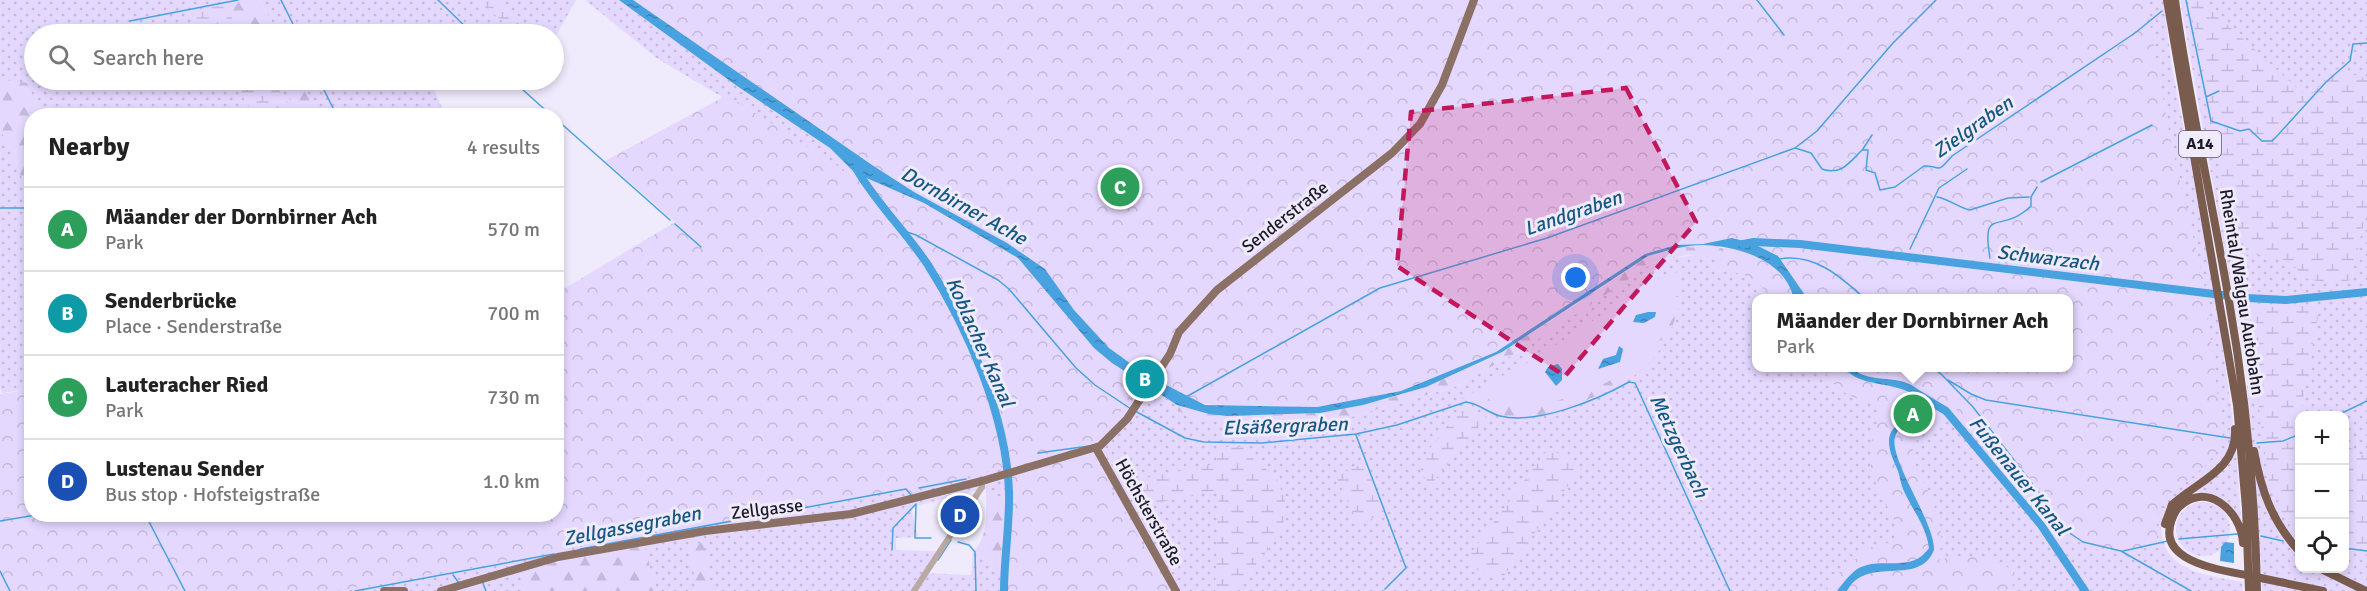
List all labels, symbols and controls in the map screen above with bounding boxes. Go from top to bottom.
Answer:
search box [24,24,564,90]
icon: search [45,41,78,74]
text: Search here [93,44,204,71]
water label: Zielgraben [1928,90,2019,164]
text: Nearby [48,131,129,163]
road number: A14 [2179,131,2221,157]
text: 4 results [467,135,540,160]
water label: Dornbirner Ache [897,161,1032,251]
pin: C [1100,164,1140,210]
street label: Senderstraße [1237,176,1333,258]
water label: Landgraben [1521,184,1626,241]
street label: Rheintal/Walgau Autobahn [2215,187,2269,397]
text: Mäander der Dornbirner Ach [105,203,377,230]
text: A [61,217,74,242]
text: 570 m [487,217,540,242]
text: Park [105,230,143,255]
water label: Schwarzach [1996,239,2101,277]
your location [1561,263,1590,292]
water label: Koblacher Kanal [940,273,1021,413]
text: Senderbrücke [105,287,237,314]
popup [1752,294,2073,372]
text: B [61,301,74,326]
text: 700 m [487,301,540,326]
text: Mäander der Dornbirner Ach [1776,307,2049,334]
text: Place · Senderstraße [105,314,282,339]
text: Park [1776,334,1815,359]
pin: B [1126,356,1164,401]
text: Lauteracher Ried [105,371,268,398]
text: C [61,385,74,410]
text: 730 m [487,385,540,410]
water label: Metzgerbach [1644,390,1714,503]
pin: A [1894,392,1932,436]
text: Park [105,398,143,423]
water label: Elsäßergraben [1222,411,1349,441]
water label: Fußenauer Kanal [1963,411,2076,542]
map controls [2295,411,2349,573]
button: + [2295,411,2349,465]
street label: Höchsterstraße [1110,454,1188,570]
text: Lustenau Sender [105,455,264,482]
button: − [2295,465,2349,519]
text: D [61,469,74,494]
text: 1.0 km [483,469,540,494]
text: Bus stop · Hofsteigstraße [105,482,320,507]
pin: D [940,492,980,538]
street label: Zellgasse [730,494,804,524]
water label: Zellgassegraben [561,500,704,552]
button: locate [2295,519,2349,573]

